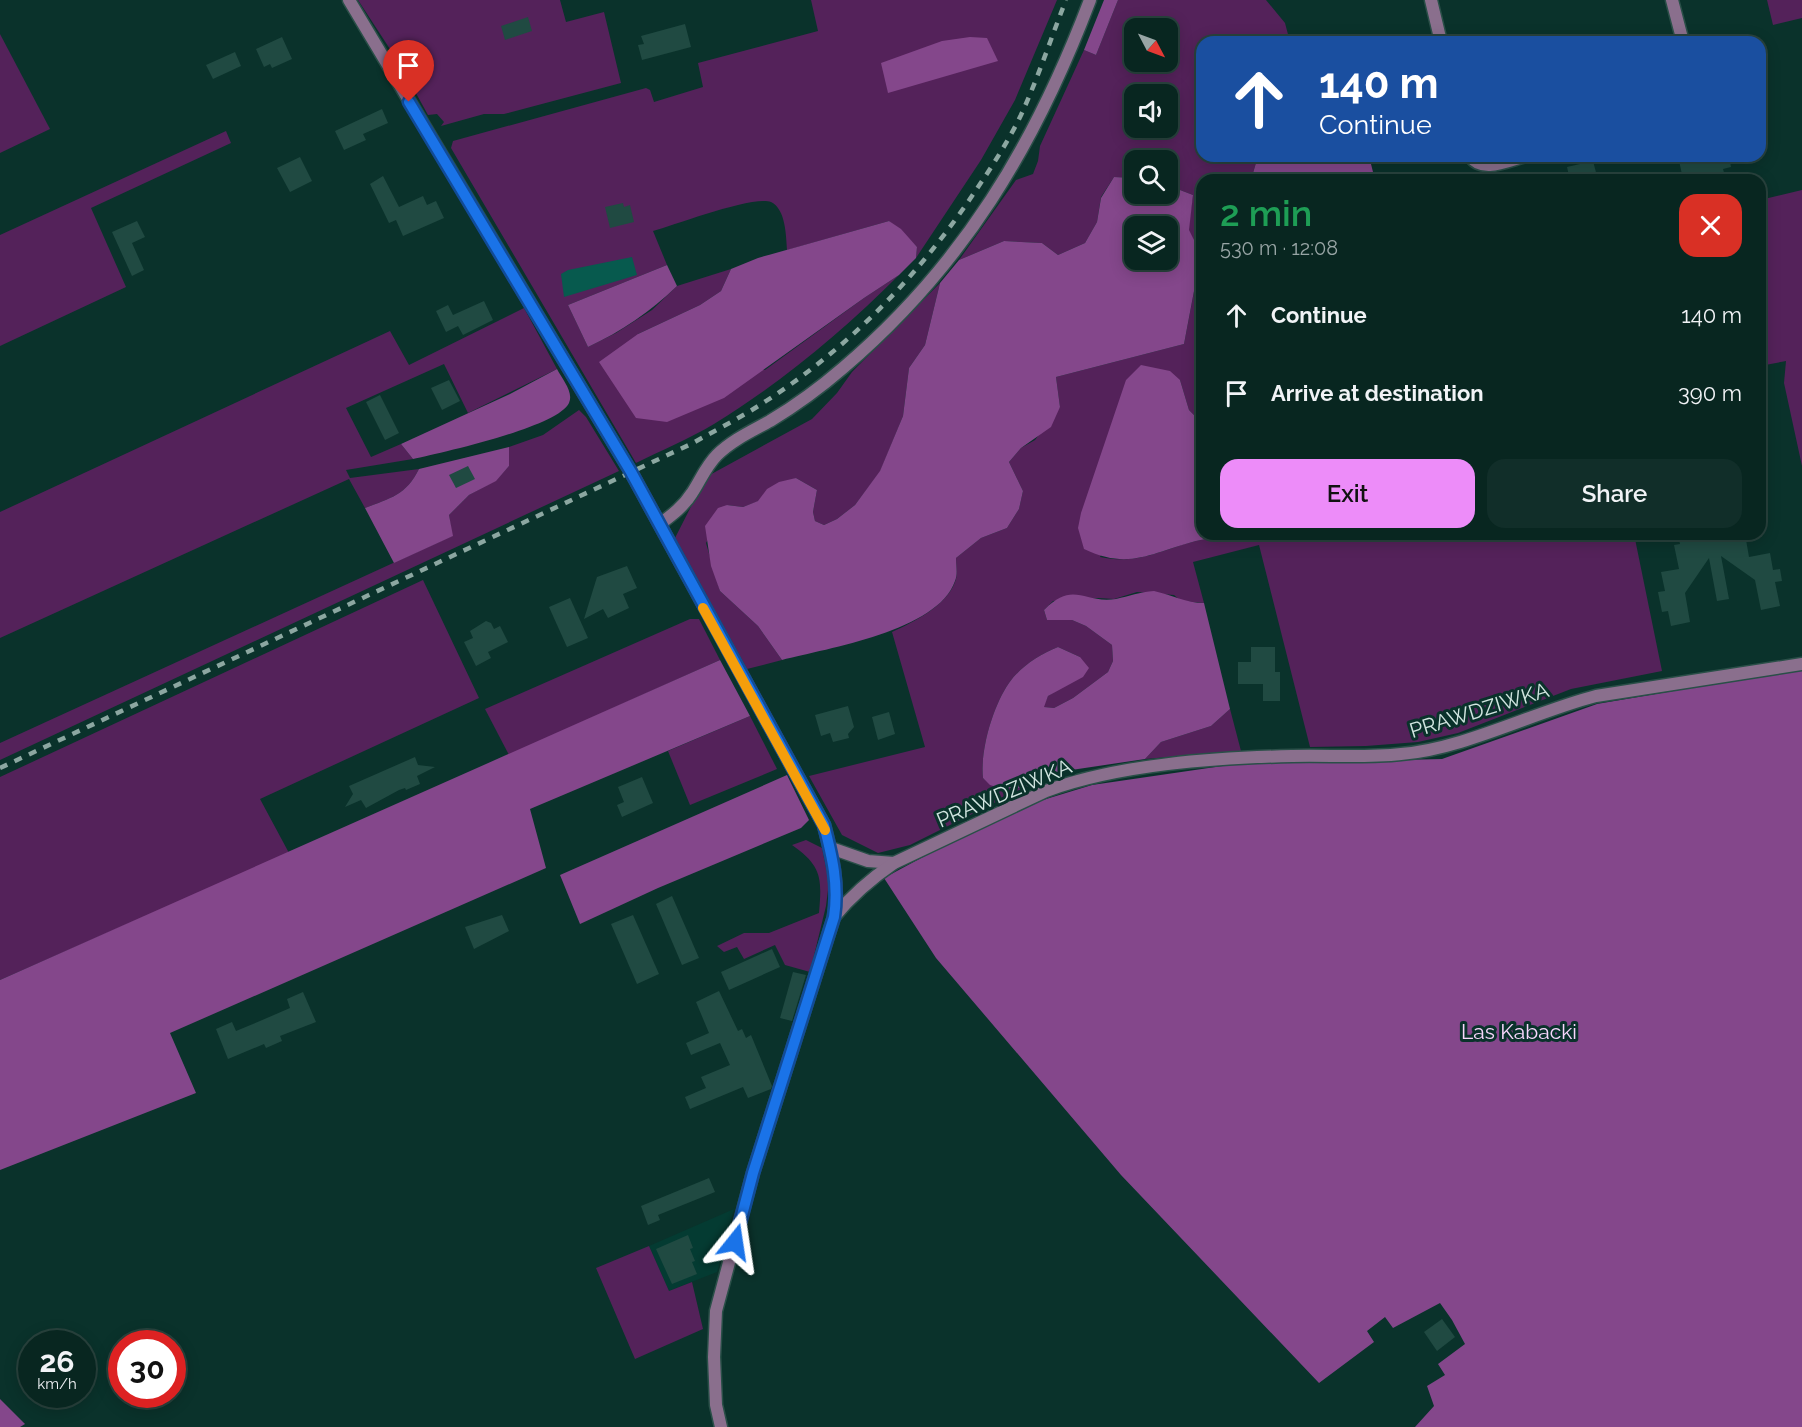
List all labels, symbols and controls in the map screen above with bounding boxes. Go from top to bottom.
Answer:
north arrow [1124,18,1178,72]
map controls [1124,18,1178,270]
pin [383,40,434,102]
icon: arrive [392,49,425,82]
text: 140 m [1319,59,1439,108]
icon: ahead [1220,60,1298,138]
button: sound [1124,84,1178,138]
text: Continue [1319,109,1432,140]
button: search [1124,150,1178,204]
text: 2 min [1220,192,1312,234]
button: close [1679,194,1742,257]
button: layers [1124,216,1178,270]
text: 530 m · 12:08 [1220,236,1338,260]
icon: ahead [1220,299,1253,332]
text: Continue [1271,302,1367,328]
text: 140 m [1681,302,1742,328]
icon: arrive [1220,377,1253,410]
text: Arrive at destination [1271,380,1484,406]
text: 390 m [1678,380,1742,406]
button: Exit [1220,459,1475,528]
button: Share [1487,459,1742,528]
street label: PRAWDZIWKA [1406,677,1552,743]
street label: PRAWDZIWKA [933,753,1075,833]
park label: Las Kabacki [1461,1019,1577,1044]
position arrow [703,1210,767,1274]
speed limit sign: 30 [108,1330,186,1408]
text: 26 [39,1344,75,1379]
text: km/h [37,1375,77,1393]

